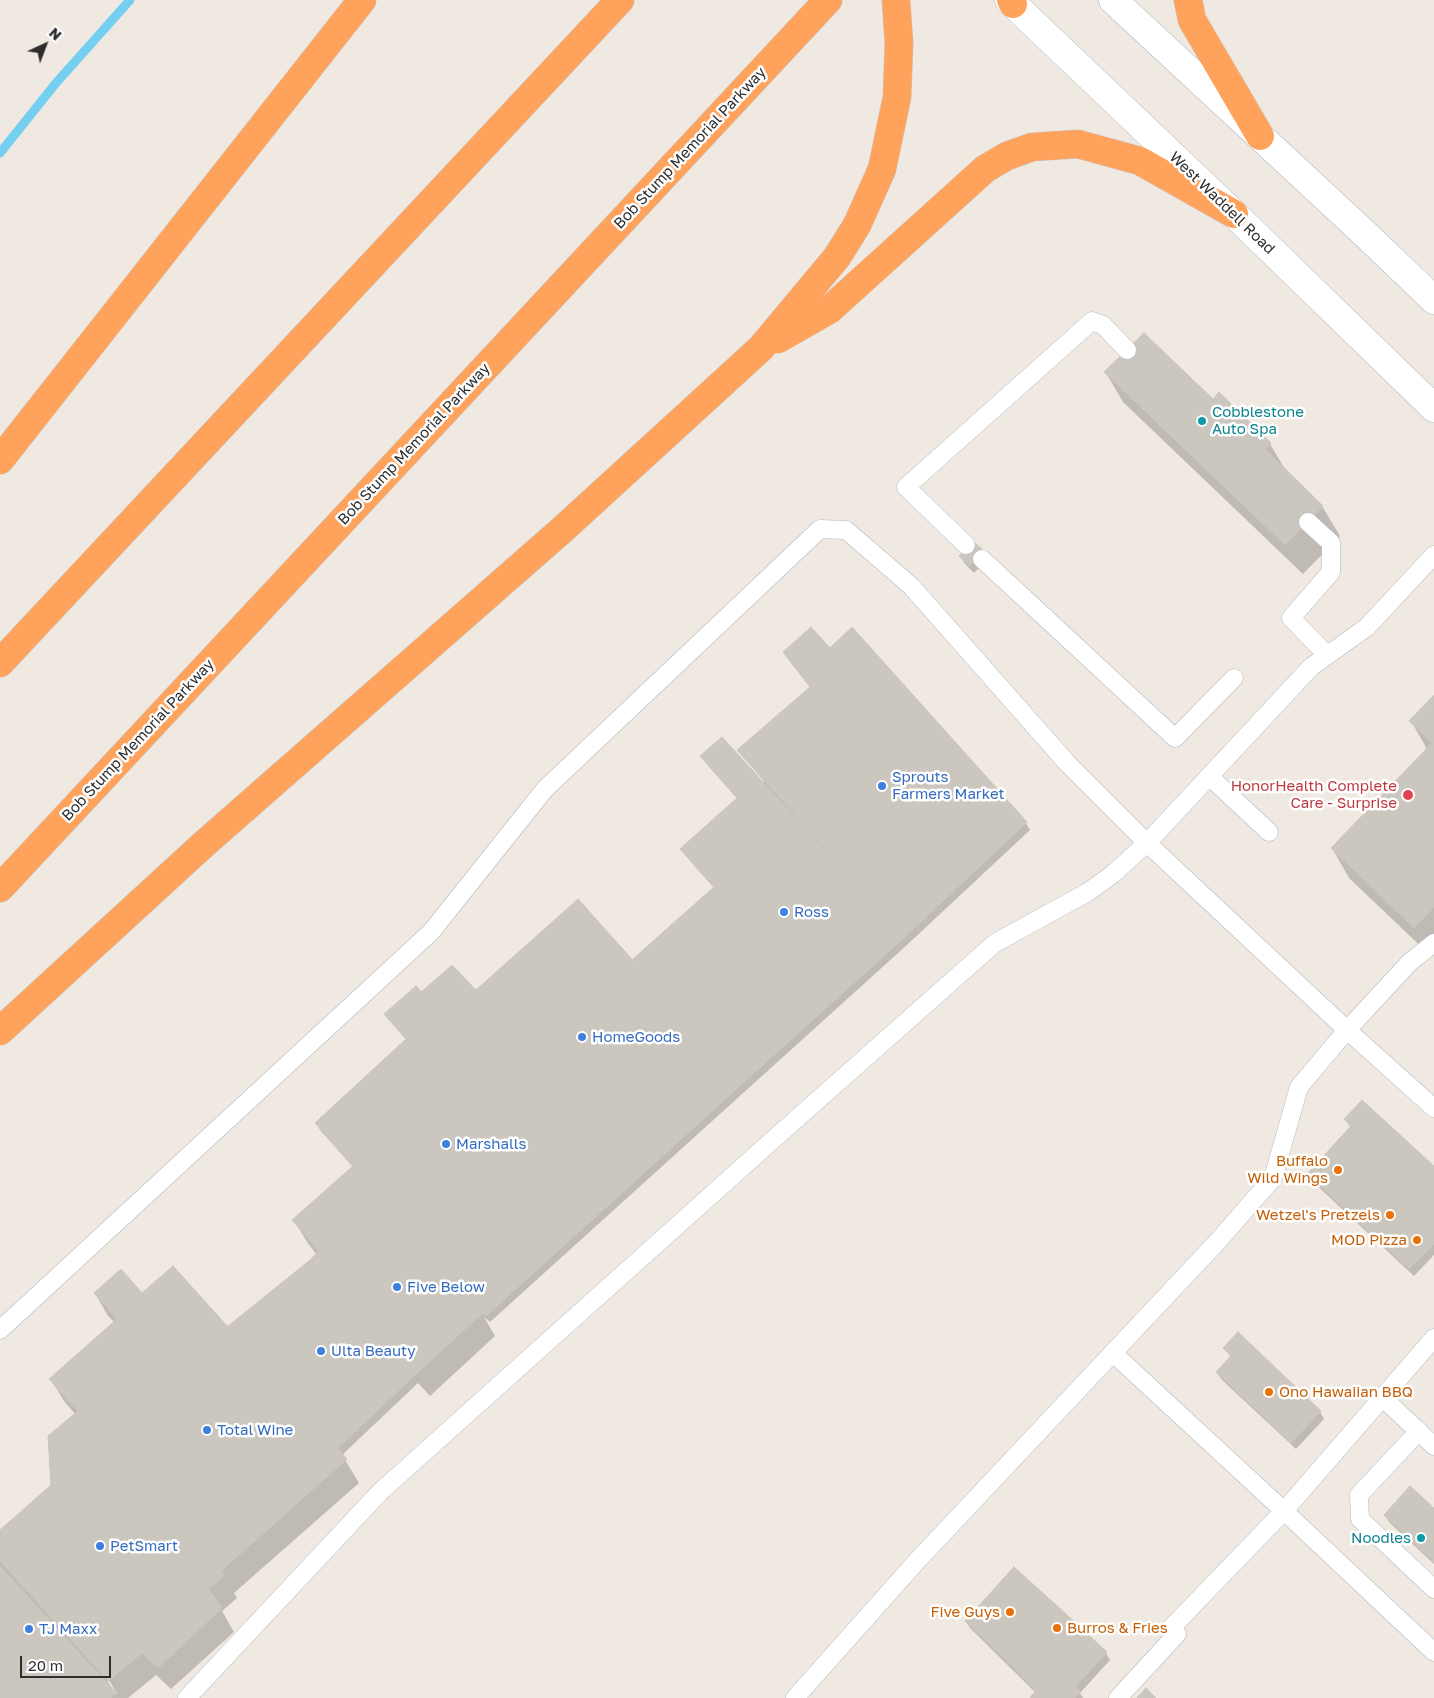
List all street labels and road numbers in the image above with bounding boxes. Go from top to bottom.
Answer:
street label: Bob Stump Memorial Parkway [610,63,770,233]
street label: West Waddell Road [1165,148,1279,258]
street label: Bob Stump Memorial Parkway [334,359,494,529]
street label: Bob Stump Memorial Parkway [58,655,218,825]

